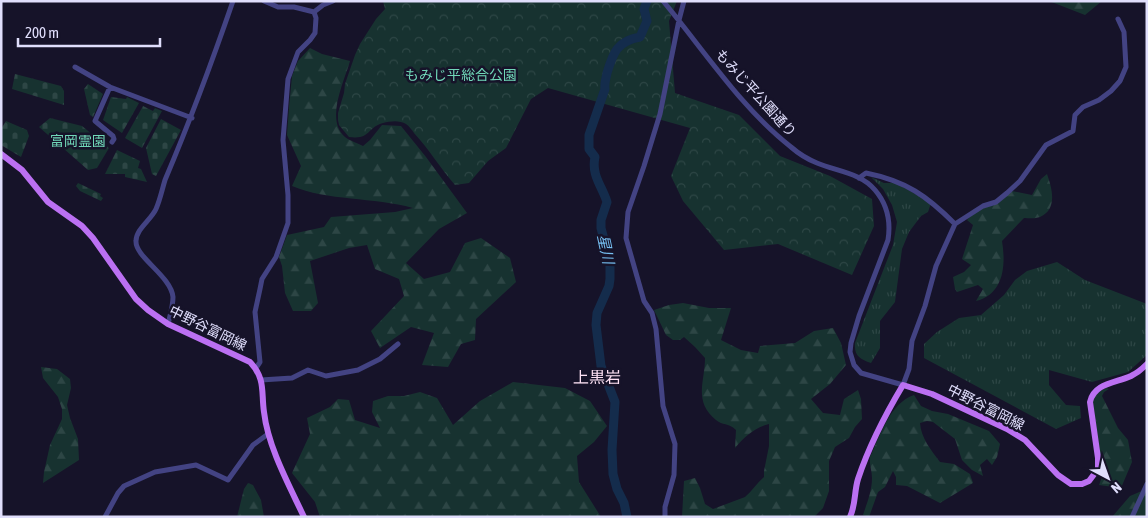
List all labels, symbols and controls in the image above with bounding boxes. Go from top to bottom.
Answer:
scale bar [18,15,160,47]
text: 200 m [25,24,59,41]
street label: もみじ平公園通り [713,46,799,140]
park label: もみじ平総合公園 [405,67,517,83]
park label: 富岡霊園 [50,133,106,149]
water label: 星川 [595,233,618,267]
street label: 中野谷富岡線 [167,302,249,354]
district label: 上黒岩 [573,368,621,386]
street label: 中野谷富岡線 [945,381,1027,433]
north arrow [1083,453,1133,503]
text: N [1108,479,1125,497]

